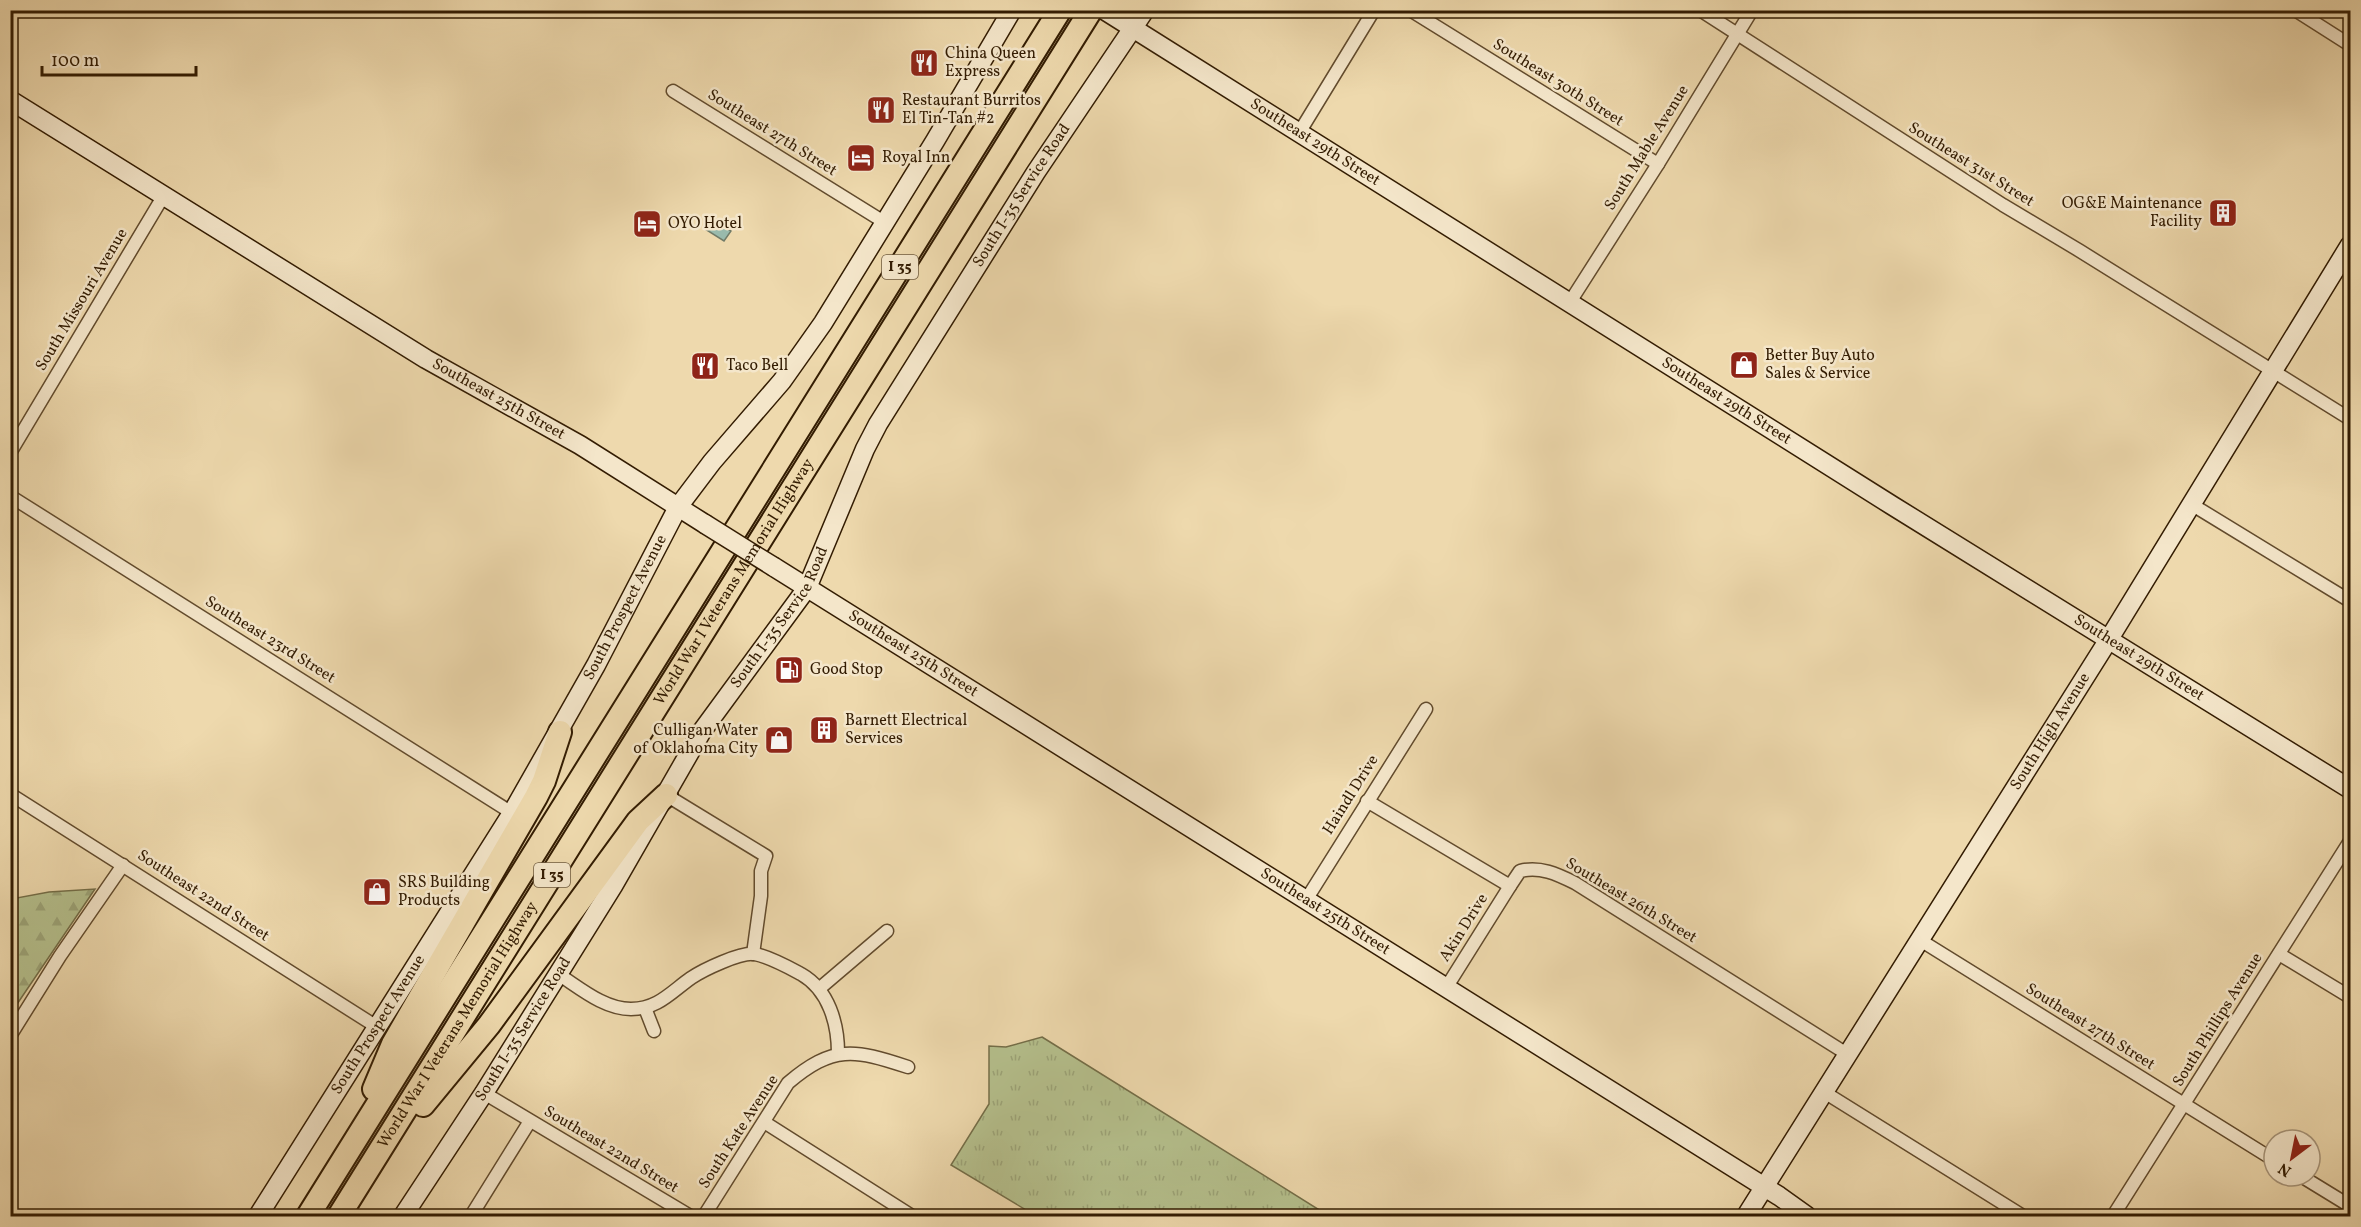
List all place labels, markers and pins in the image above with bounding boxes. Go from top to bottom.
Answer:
place label: China Queen Express [945,43,1036,83]
restaurant icon: China Queen Express [908,47,940,79]
place label: Restaurant Burritos El Tin-Tan #2 [902,90,1041,130]
restaurant icon: Restaurant Burritos El Tin-Tan #2 [865,94,897,126]
hotel icon: Royal Inn [845,142,877,174]
place label: Royal Inn [882,147,950,169]
place label: OG&E Maintenance Facility [2062,193,2202,233]
building icon: OG&E Maintenance Facility [2207,197,2239,229]
hotel icon: OYO Hotel [631,208,663,240]
place label: OYO Hotel [668,213,742,235]
place label: Better Buy Auto Sales & Service [1765,345,1875,385]
shop icon: Better Buy Auto Sales & Service [1728,349,1760,381]
restaurant icon: Taco Bell [689,350,721,382]
place label: Taco Bell [726,355,789,377]
fuel station icon: Good Stop [773,654,805,686]
place label: Good Stop [810,659,883,681]
place label: Barnett Electrical Services [845,710,967,750]
building icon: Barnett Electrical Services [808,714,840,746]
place label: Culligan Water of Oklahoma City [633,720,758,760]
shop icon: Culligan Water of Oklahoma City [763,724,795,756]
place label: SRS Building Products [398,872,490,912]
shop icon: SRS Building Products [361,876,393,908]

